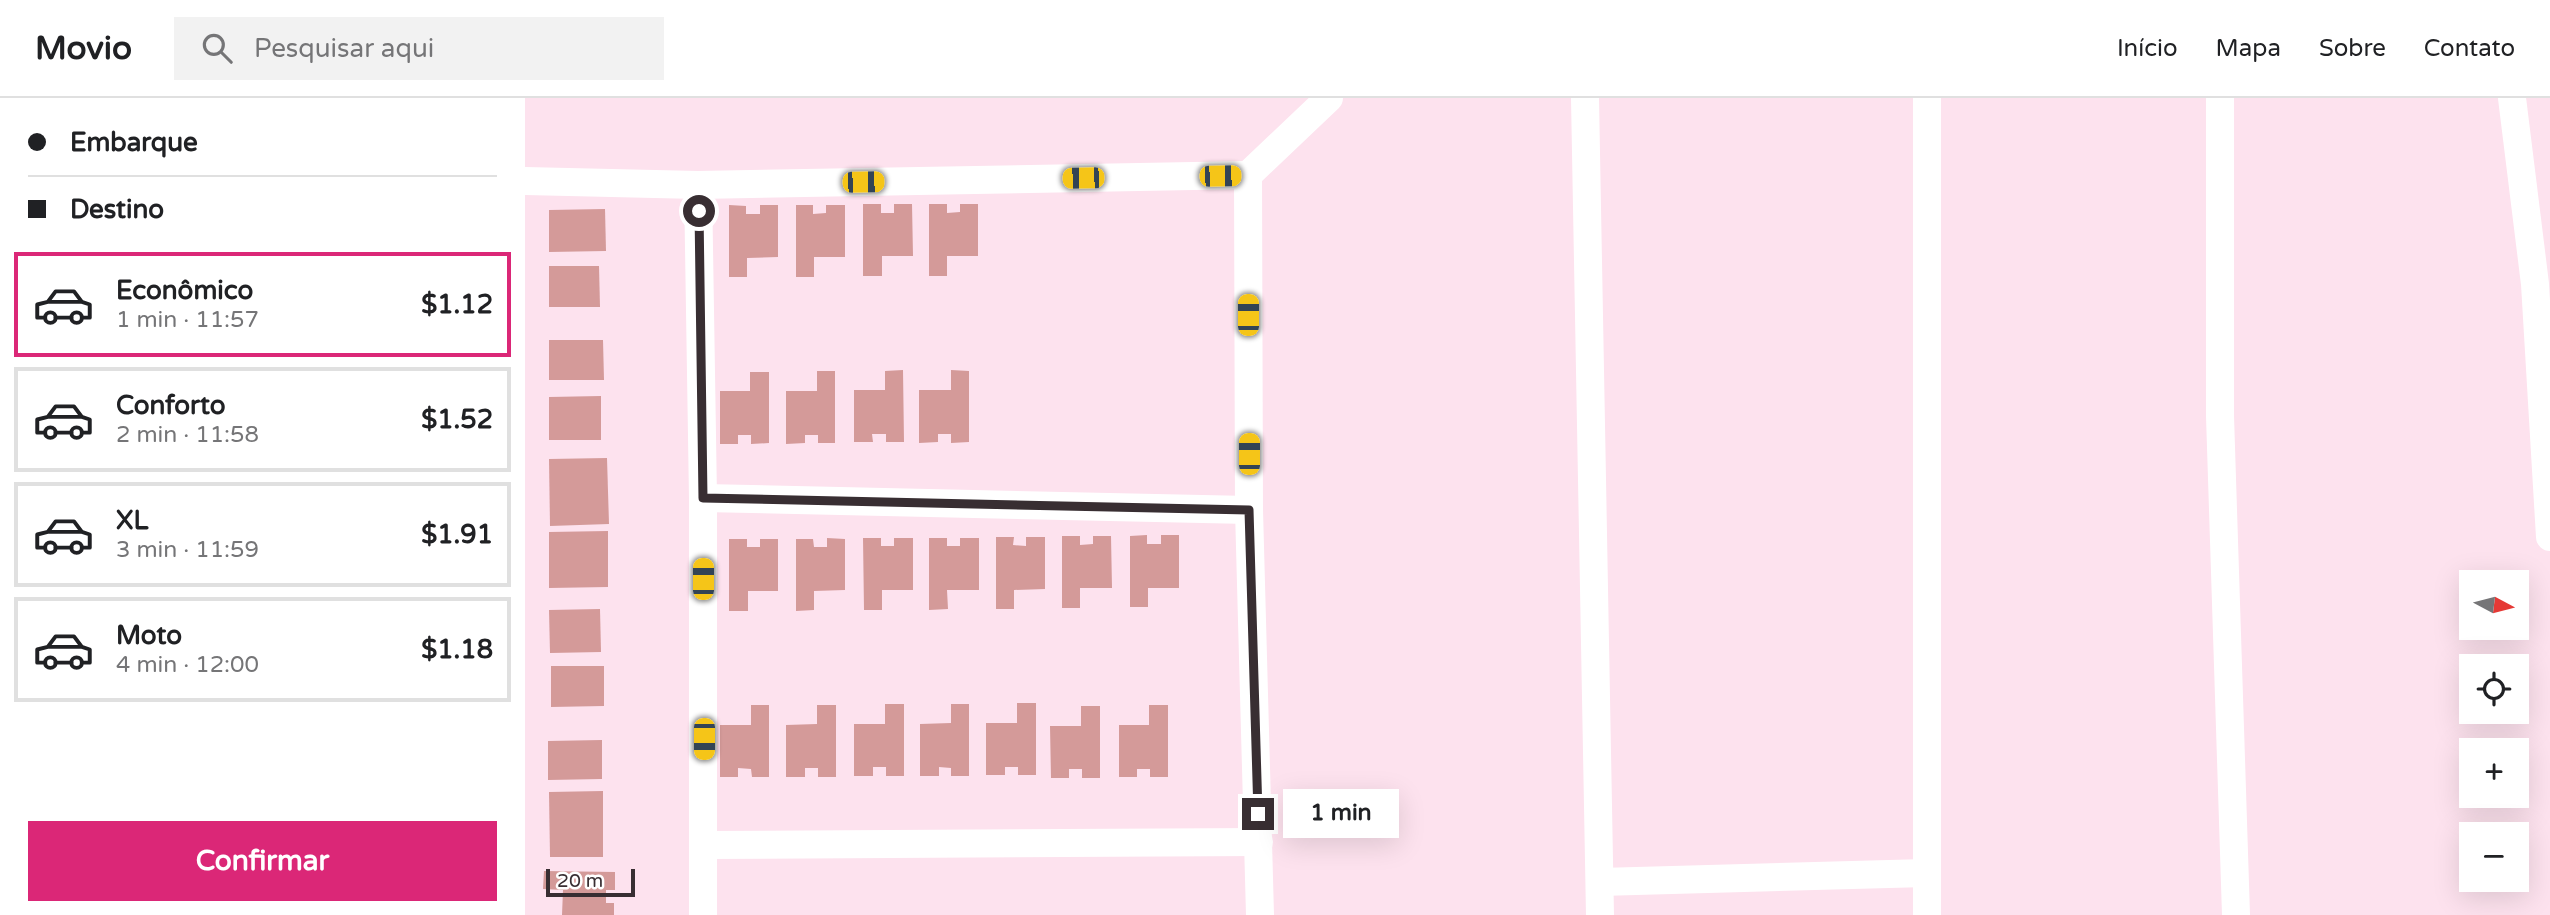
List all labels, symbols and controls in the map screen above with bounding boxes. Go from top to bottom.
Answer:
search box [174,17,664,80]
text: Movio [35,29,132,68]
icon: search [198,29,236,67]
text: Pesquisar aqui [254,33,434,64]
text: Início [2117,34,2178,63]
text: Mapa [2216,34,2281,63]
text: Sobre [2319,34,2386,63]
text: Contato [2424,34,2515,63]
text: Embarque [70,127,198,158]
car [1199,165,1242,187]
car [1062,167,1105,189]
car [842,171,885,193]
text: Destino [70,194,164,225]
route start [683,195,715,227]
icon: car [32,273,95,336]
text: Econômico [116,275,253,306]
text: $1.12 [421,289,493,320]
car [1238,294,1259,336]
text: 1 min · 11:57 [116,306,259,334]
icon: car [32,388,95,451]
text: Conforto [116,390,225,421]
text: $1.52 [421,404,493,435]
text: 2 min · 11:58 [116,421,259,449]
car [1239,433,1260,475]
icon: car [32,503,95,566]
text: XL [116,505,148,536]
text: $1.91 [421,519,493,550]
text: 3 min · 11:59 [116,536,259,564]
car [693,558,714,600]
north arrow [2459,570,2529,640]
map controls [2459,570,2529,892]
icon: car [32,618,95,681]
text: Moto [116,620,182,651]
text: $1.18 [421,634,493,665]
text: 4 min · 12:00 [116,651,259,679]
button: locate [2459,654,2529,724]
car [694,718,715,760]
button: + [2459,738,2529,808]
callout: 1 min [1283,790,1398,838]
route end [1242,798,1274,830]
text: 1 min [1310,799,1372,827]
button: Confirmar [28,821,497,901]
button: − [2459,822,2529,892]
scale bar [546,866,635,898]
text: 20 m [557,870,603,892]

